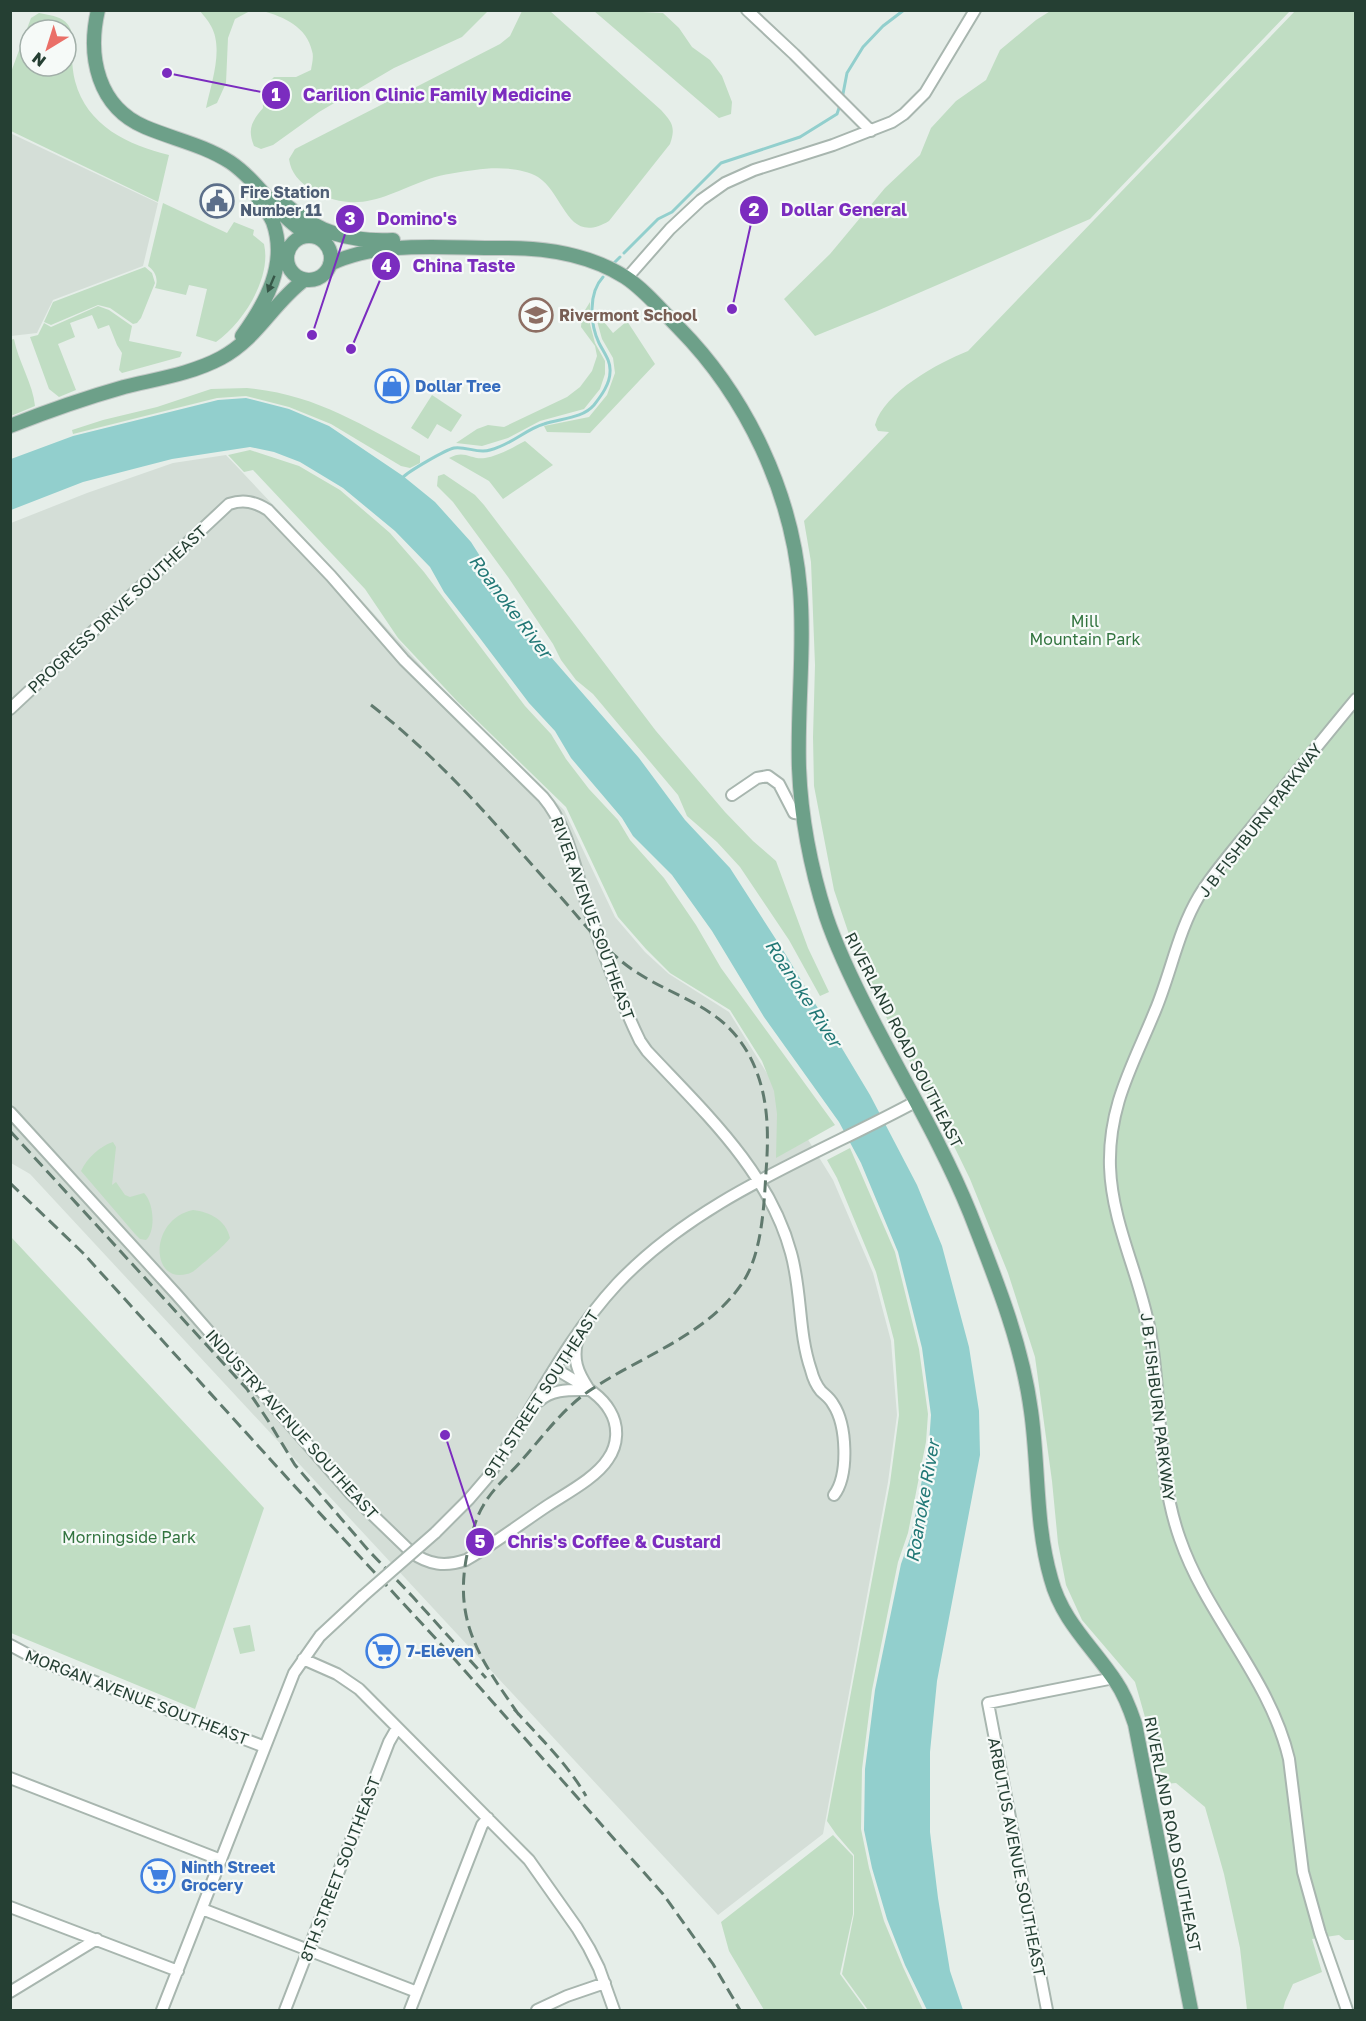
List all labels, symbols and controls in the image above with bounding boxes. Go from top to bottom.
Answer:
north arrow [18,18,78,78]
text: N [28,48,50,71]
callout: Carilion Clinic Family Medicine [261,77,583,113]
text: 1 [271,83,281,105]
text: Carilion Clinic Family Medicine [303,83,572,105]
place label: Fire Station Number 11 [240,182,330,220]
public building icon: Fire Station Number 11 [199,183,235,219]
callout: Dollar General [739,192,919,228]
text: 2 [749,198,760,220]
text: Dollar General [781,198,907,220]
callout: Domino's [335,201,470,237]
text: 3 [345,207,356,229]
text: Domino's [377,207,457,229]
callout: China Taste [371,248,528,284]
text: 4 [380,254,392,276]
text: China Taste [413,254,516,276]
one-way arrow [266,276,276,294]
school or university icon: Rivermont School [518,297,554,333]
place label: Rivermont School [559,305,698,325]
shop icon: Dollar Tree [374,368,410,404]
place label: Dollar Tree [415,376,501,396]
street label: PROGRESS DRIVE SOUTHEAST [23,521,211,697]
water label: Roanoke River [465,550,559,664]
park label: Mill Mountain Park [1030,611,1140,649]
street label: J B FISHBURN PARKWAY [1194,738,1327,901]
street label: RIVER AVENUE SOUTHEAST [547,814,639,1022]
street label: RIVERLAND ROAD SOUTHEAST [841,929,967,1151]
water label: Roanoke River [761,935,849,1053]
street label: 9TH STREET SOUTHEAST [479,1306,603,1482]
street label: J B FISHBURN PARKWAY [1137,1312,1180,1503]
street label: INDUSTRY AVENUE SOUTHEAST [202,1325,383,1523]
water label: Roanoke River [900,1435,944,1564]
callout: Chris's Coffee & Custard [465,1524,733,1560]
park label: Morningside Park [62,1527,196,1547]
text: 5 [475,1530,486,1552]
text: Chris's Coffee & Custard [507,1530,721,1552]
supermarket icon: 7-Eleven [365,1633,401,1669]
place label: 7-Eleven [406,1641,474,1661]
street label: MORGAN AVENUE SOUTHEAST [22,1645,252,1749]
street label: RIVERLAND ROAD SOUTHEAST [1140,1715,1206,1953]
street label: ARBUTUS AVENUE SOUTHEAST [984,1736,1050,1978]
street label: 8TH STREET SOUTHEAST [295,1774,385,1964]
place label: Ninth Street Grocery [181,1857,275,1895]
supermarket icon: Ninth Street Grocery [140,1858,176,1894]

